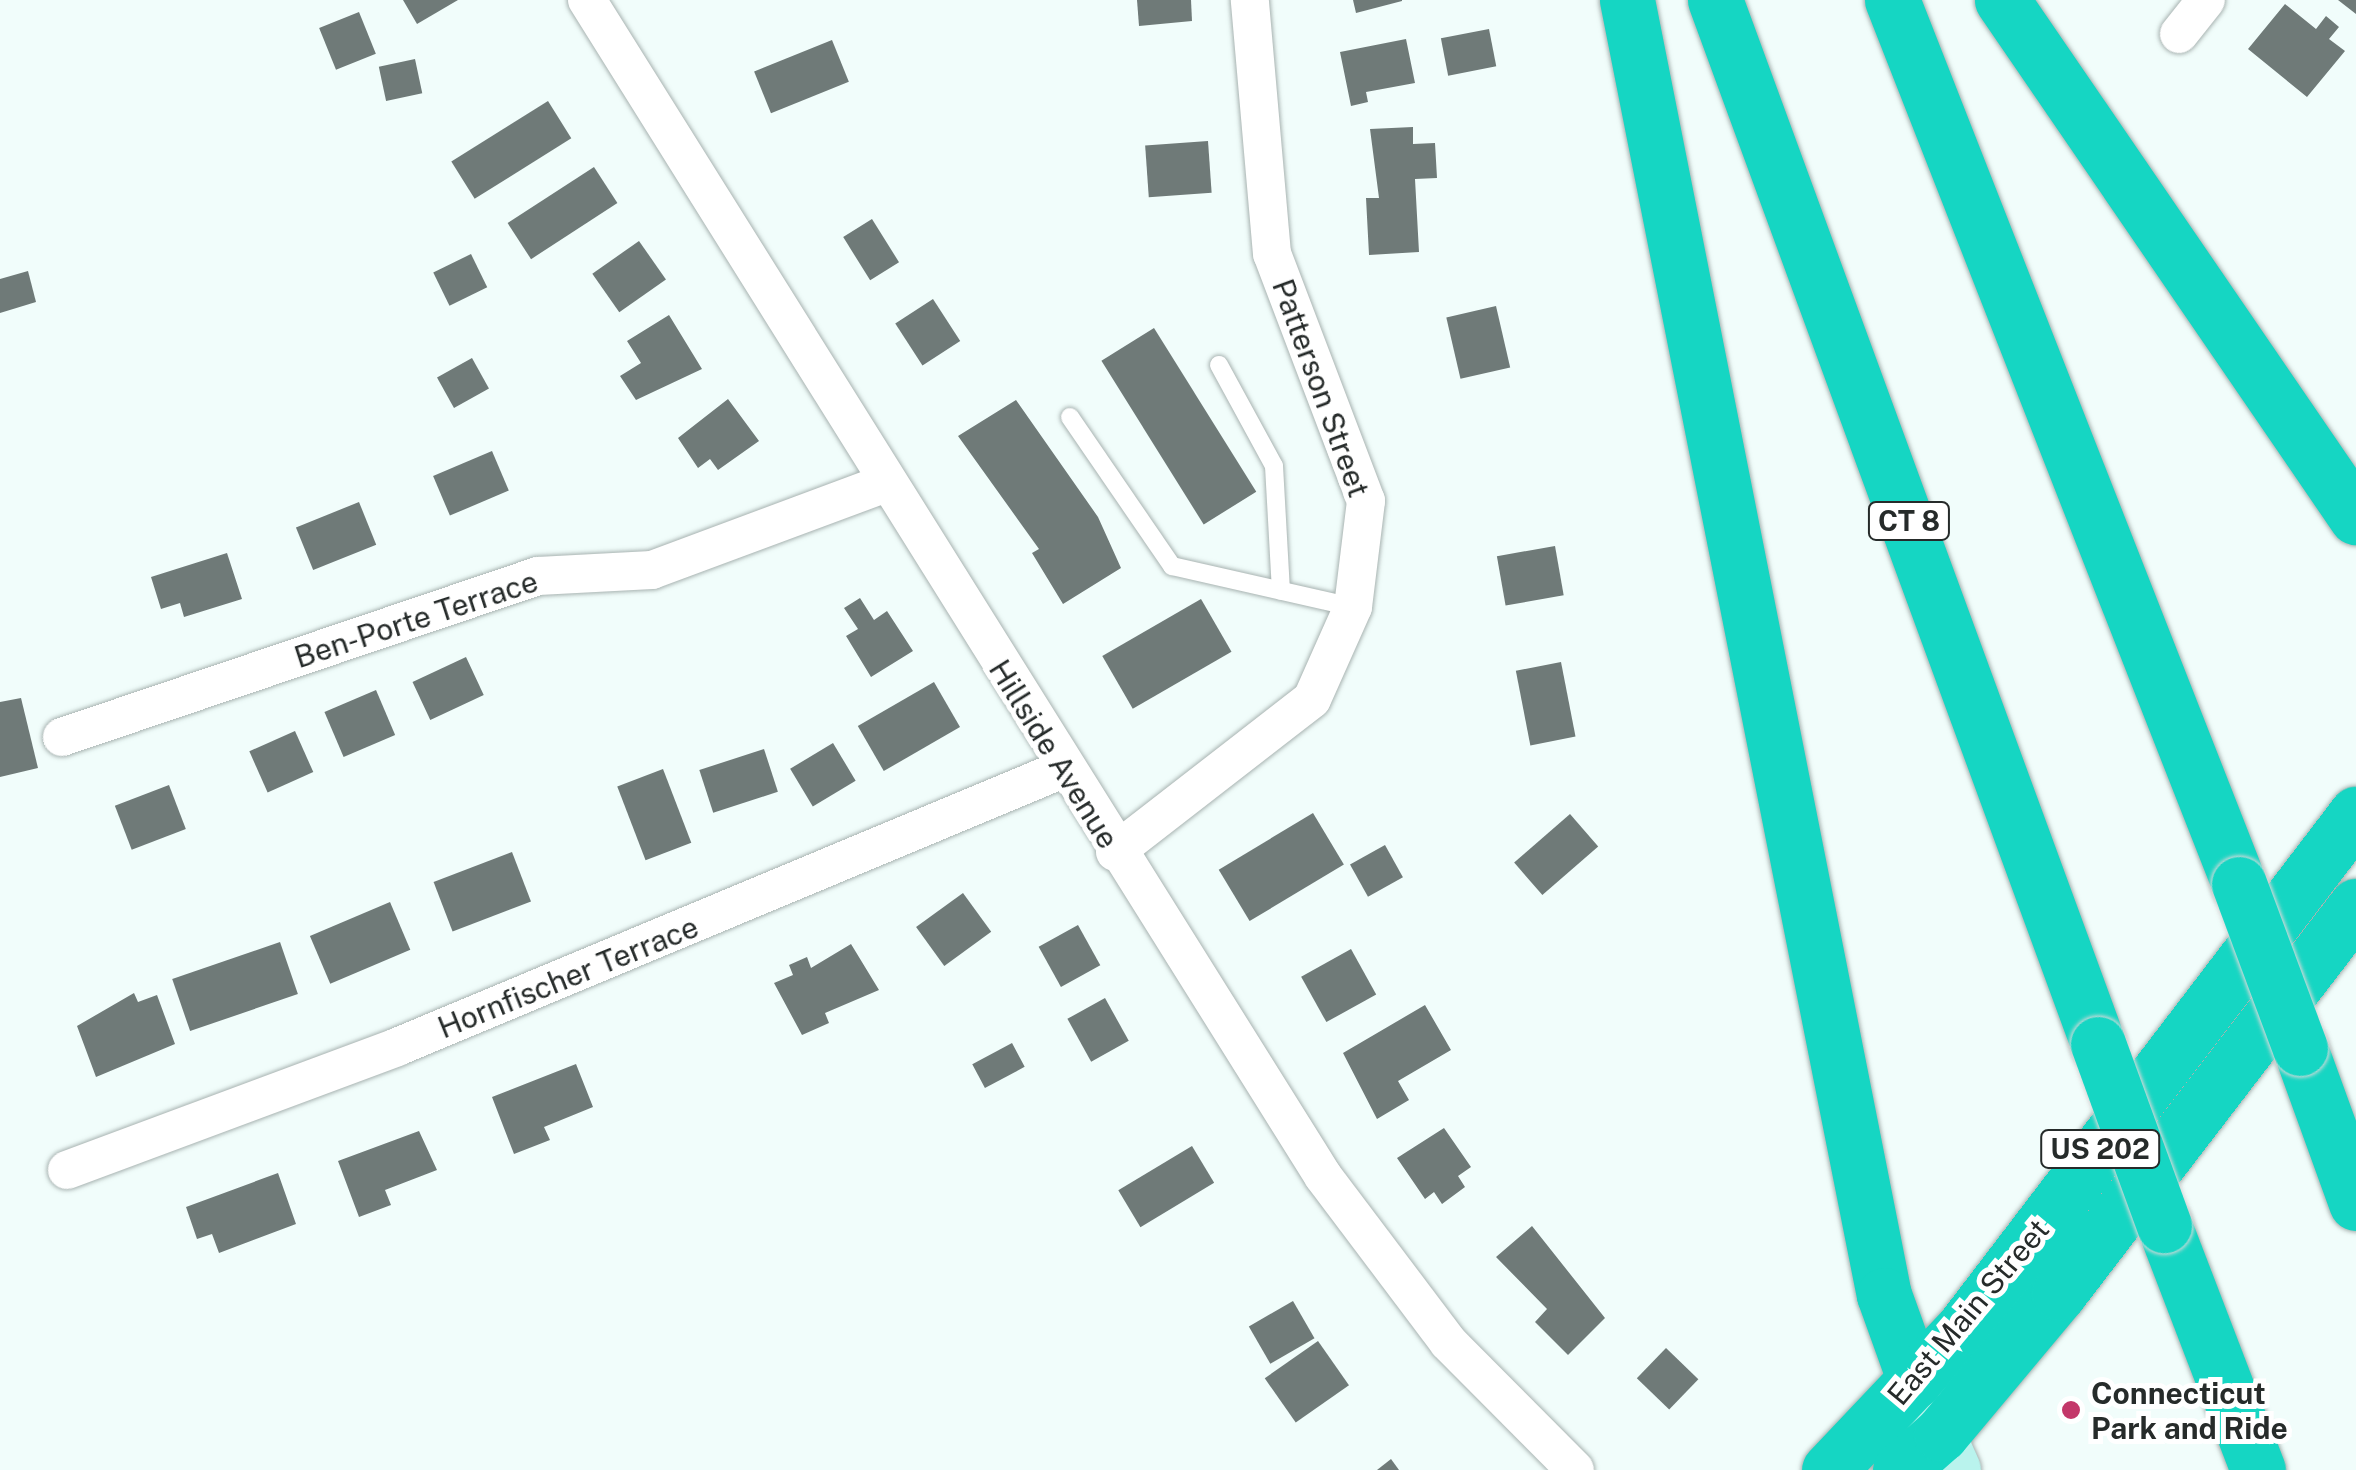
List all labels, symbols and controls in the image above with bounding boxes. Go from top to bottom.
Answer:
street label: Patterson Street [1265,274,1377,502]
road number: CT 8 [1866,498,1952,544]
street label: Ben-Porte Terrace [290,563,542,675]
street label: Hillside Avenue [982,653,1126,855]
street label: Hornfischer Terrace [433,908,703,1046]
road number: US 202 [2040,1126,2160,1172]
street label: East Main Street [1880,1212,2056,1412]
place label: Connecticut Park and Ride [2091,1375,2288,1446]
marker: Connecticut Park and Ride [2060,1399,2082,1421]

